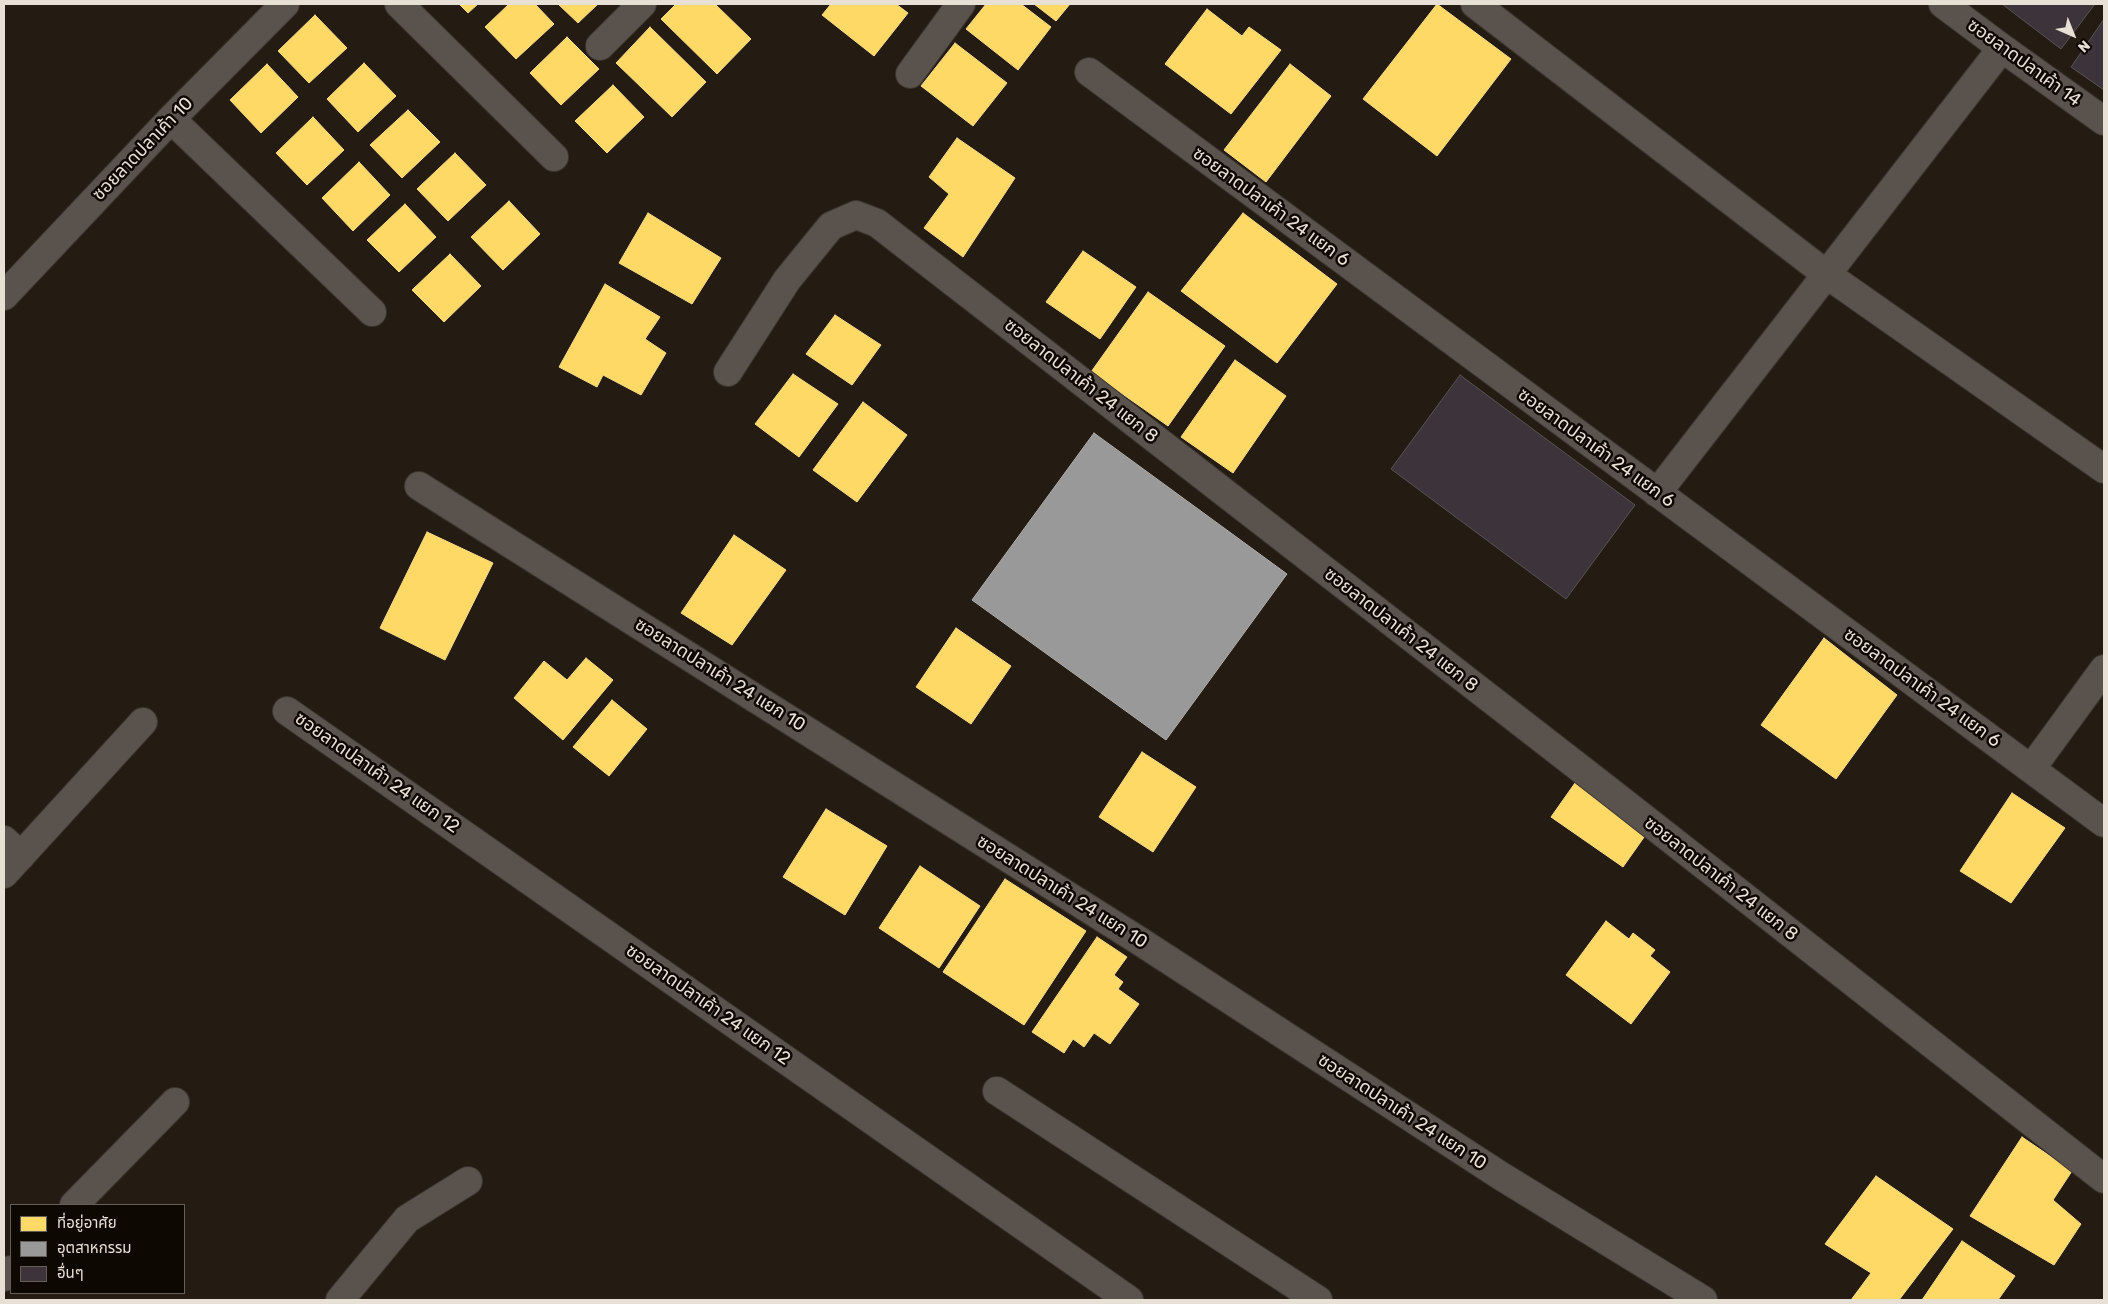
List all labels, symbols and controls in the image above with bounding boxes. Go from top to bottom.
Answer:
north arrow [2048,10,2098,60]
street label: ซอยลาดปลาเค้า 14 [1963,15,2085,111]
text: N [2074,37,2093,56]
street label: ซอยลาดปลาเค้า 10 [88,93,198,205]
street label: ซอยลาดปลาเค้า 24 แยก 6 [1188,143,1354,271]
street label: ซอยลาดปลาเค้า 24 แยก 8 [1000,314,1162,448]
street label: ซอยลาดปลาเค้า 24 แยก 6 [1513,384,1679,512]
street label: ซอยลาดปลาเค้า 24 แยก 8 [1320,563,1482,697]
street label: ซอยลาดปลาเค้า 24 แยก 10 [631,614,809,736]
street label: ซอยลาดปลาเค้า 24 แยก 6 [1839,624,2005,752]
street label: ซอยลาดปลาเค้า 24 แยก 12 [291,708,463,838]
street label: ซอยลาดปลาเค้า 24 แยก 8 [1640,812,1802,946]
street label: ซอยลาดปลาเค้า 24 แยก 10 [973,831,1151,953]
street label: ซอยลาดปลาเค้า 24 แยก 12 [622,940,794,1070]
street label: ซอยลาดปลาเค้า 24 แยก 10 [1314,1049,1490,1175]
legend [10,1204,185,1294]
text: ที่อยู่อาศัย [57,1214,117,1232]
text: อุตสาหกรรม [57,1239,131,1257]
text: อื่นๆ [57,1264,84,1282]

